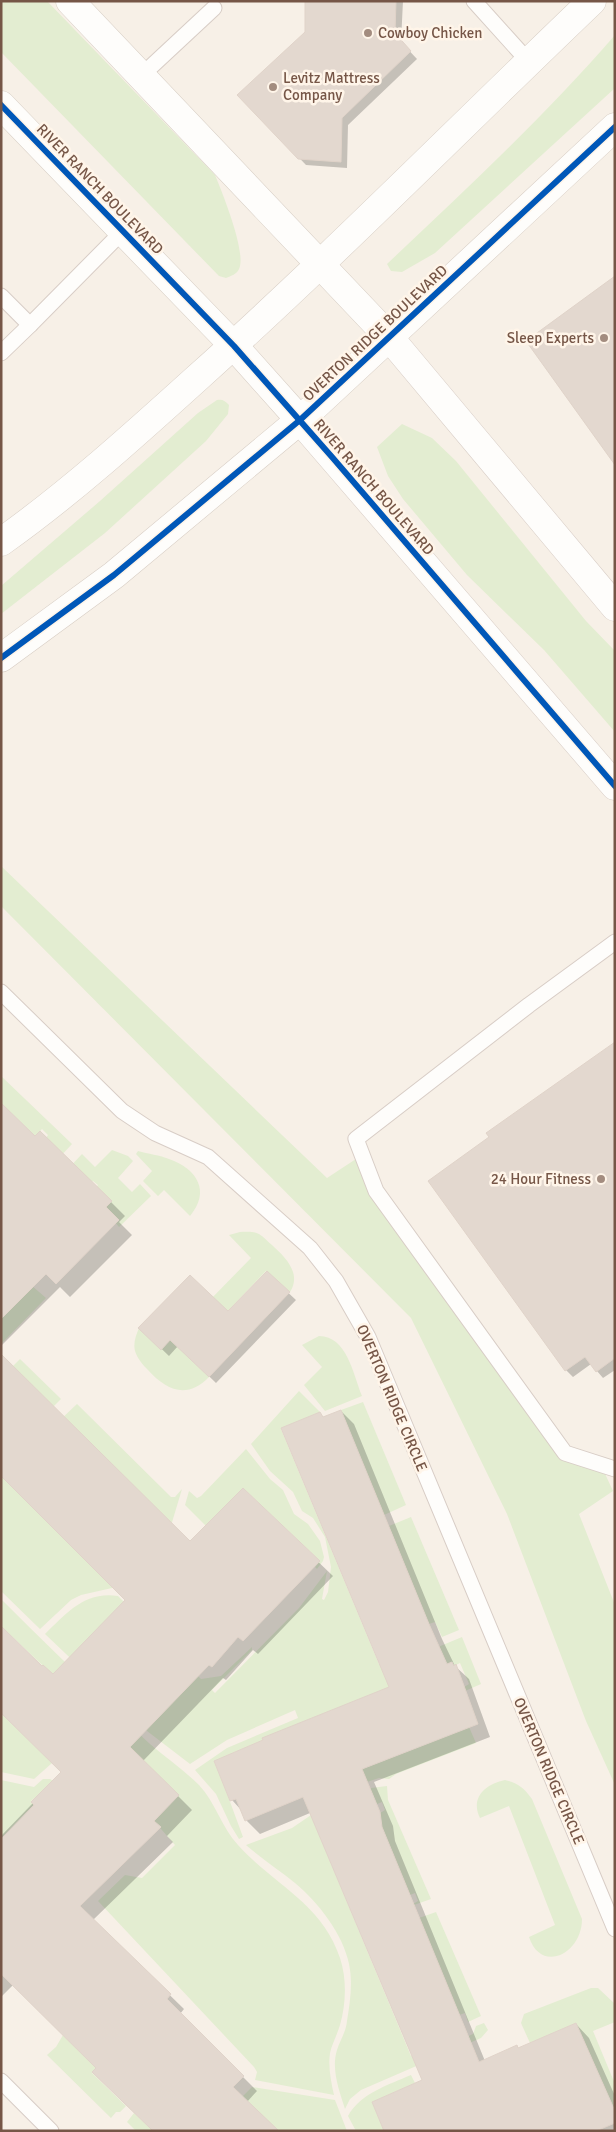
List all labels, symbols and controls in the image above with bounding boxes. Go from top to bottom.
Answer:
place label: Cowboy Chicken [378,24,483,42]
marker: Cowboy Chicken [362,27,374,39]
place label: Levitz Mattress Company [283,69,380,104]
marker: Levitz Mattress Company [267,81,279,93]
street label: RIVER RANCH BOULEVARD [33,120,167,258]
street label: OVERTON RIDGE BOULEVARD [299,261,451,405]
place label: Sleep Experts [507,329,594,347]
marker: Sleep Experts [598,332,610,344]
street label: RIVER RANCH BOULEVARD [310,415,438,559]
place label: 24 Hour Fitness [491,1170,591,1188]
marker: 24 Hour Fitness [595,1173,607,1185]
street label: OVERTON RIDGE CIRCLE [353,1322,431,1474]
street label: OVERTON RIDGE CIRCLE [510,1695,588,1847]

